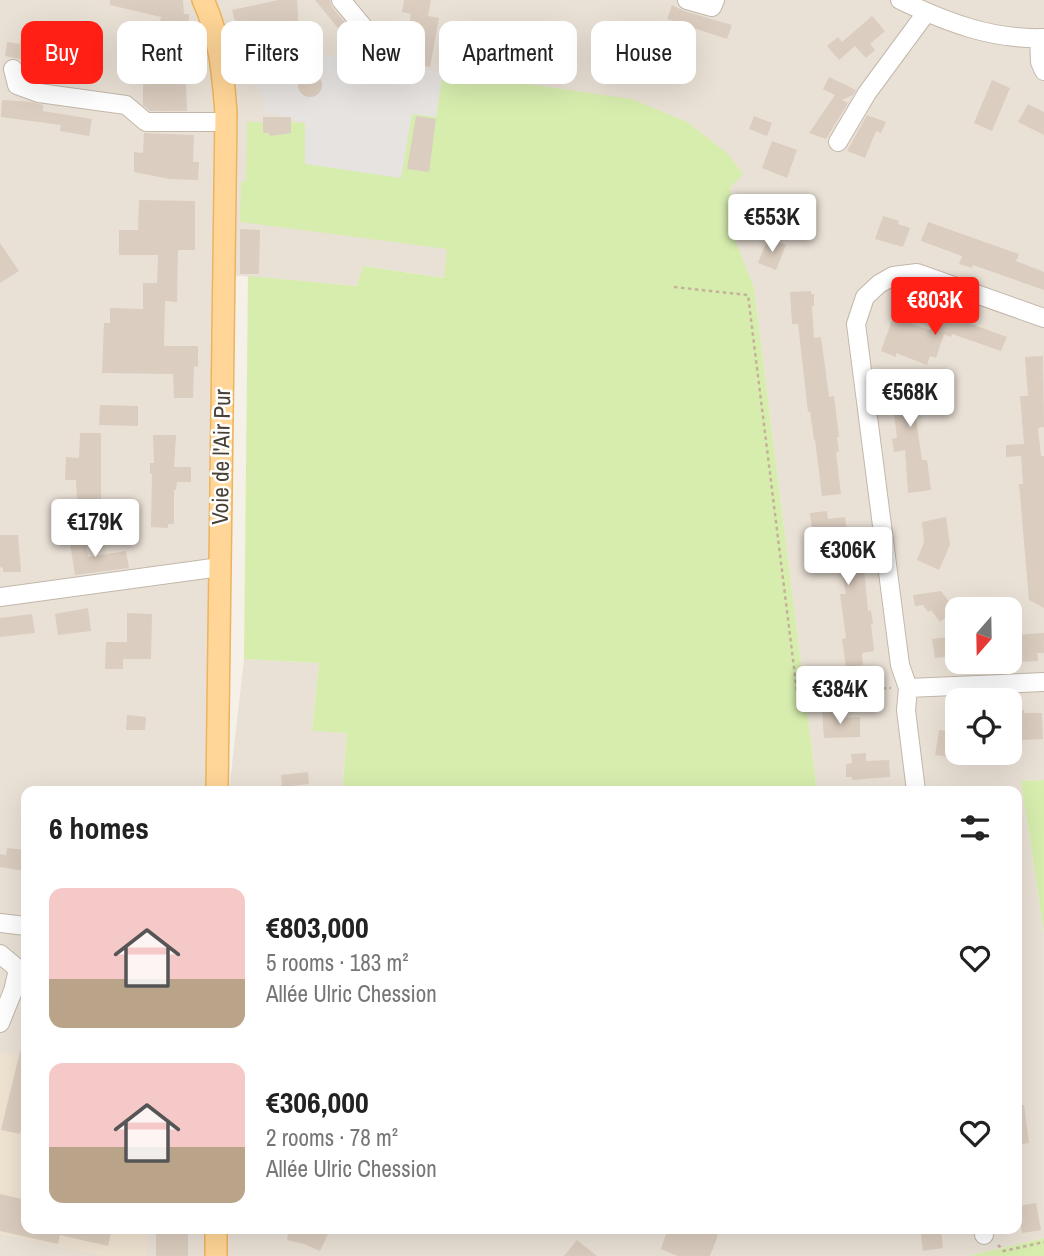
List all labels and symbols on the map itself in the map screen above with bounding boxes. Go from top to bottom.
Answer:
pin: €553K [723,194,821,254]
pin: €803K [886,278,984,337]
pin: €568K [861,370,959,429]
street label: Voie de l'Air Pur [204,388,237,525]
pin: €179K [46,500,144,559]
pin: €306K [799,528,897,587]
north arrow [945,597,1022,674]
pin: €384K [791,666,889,726]

